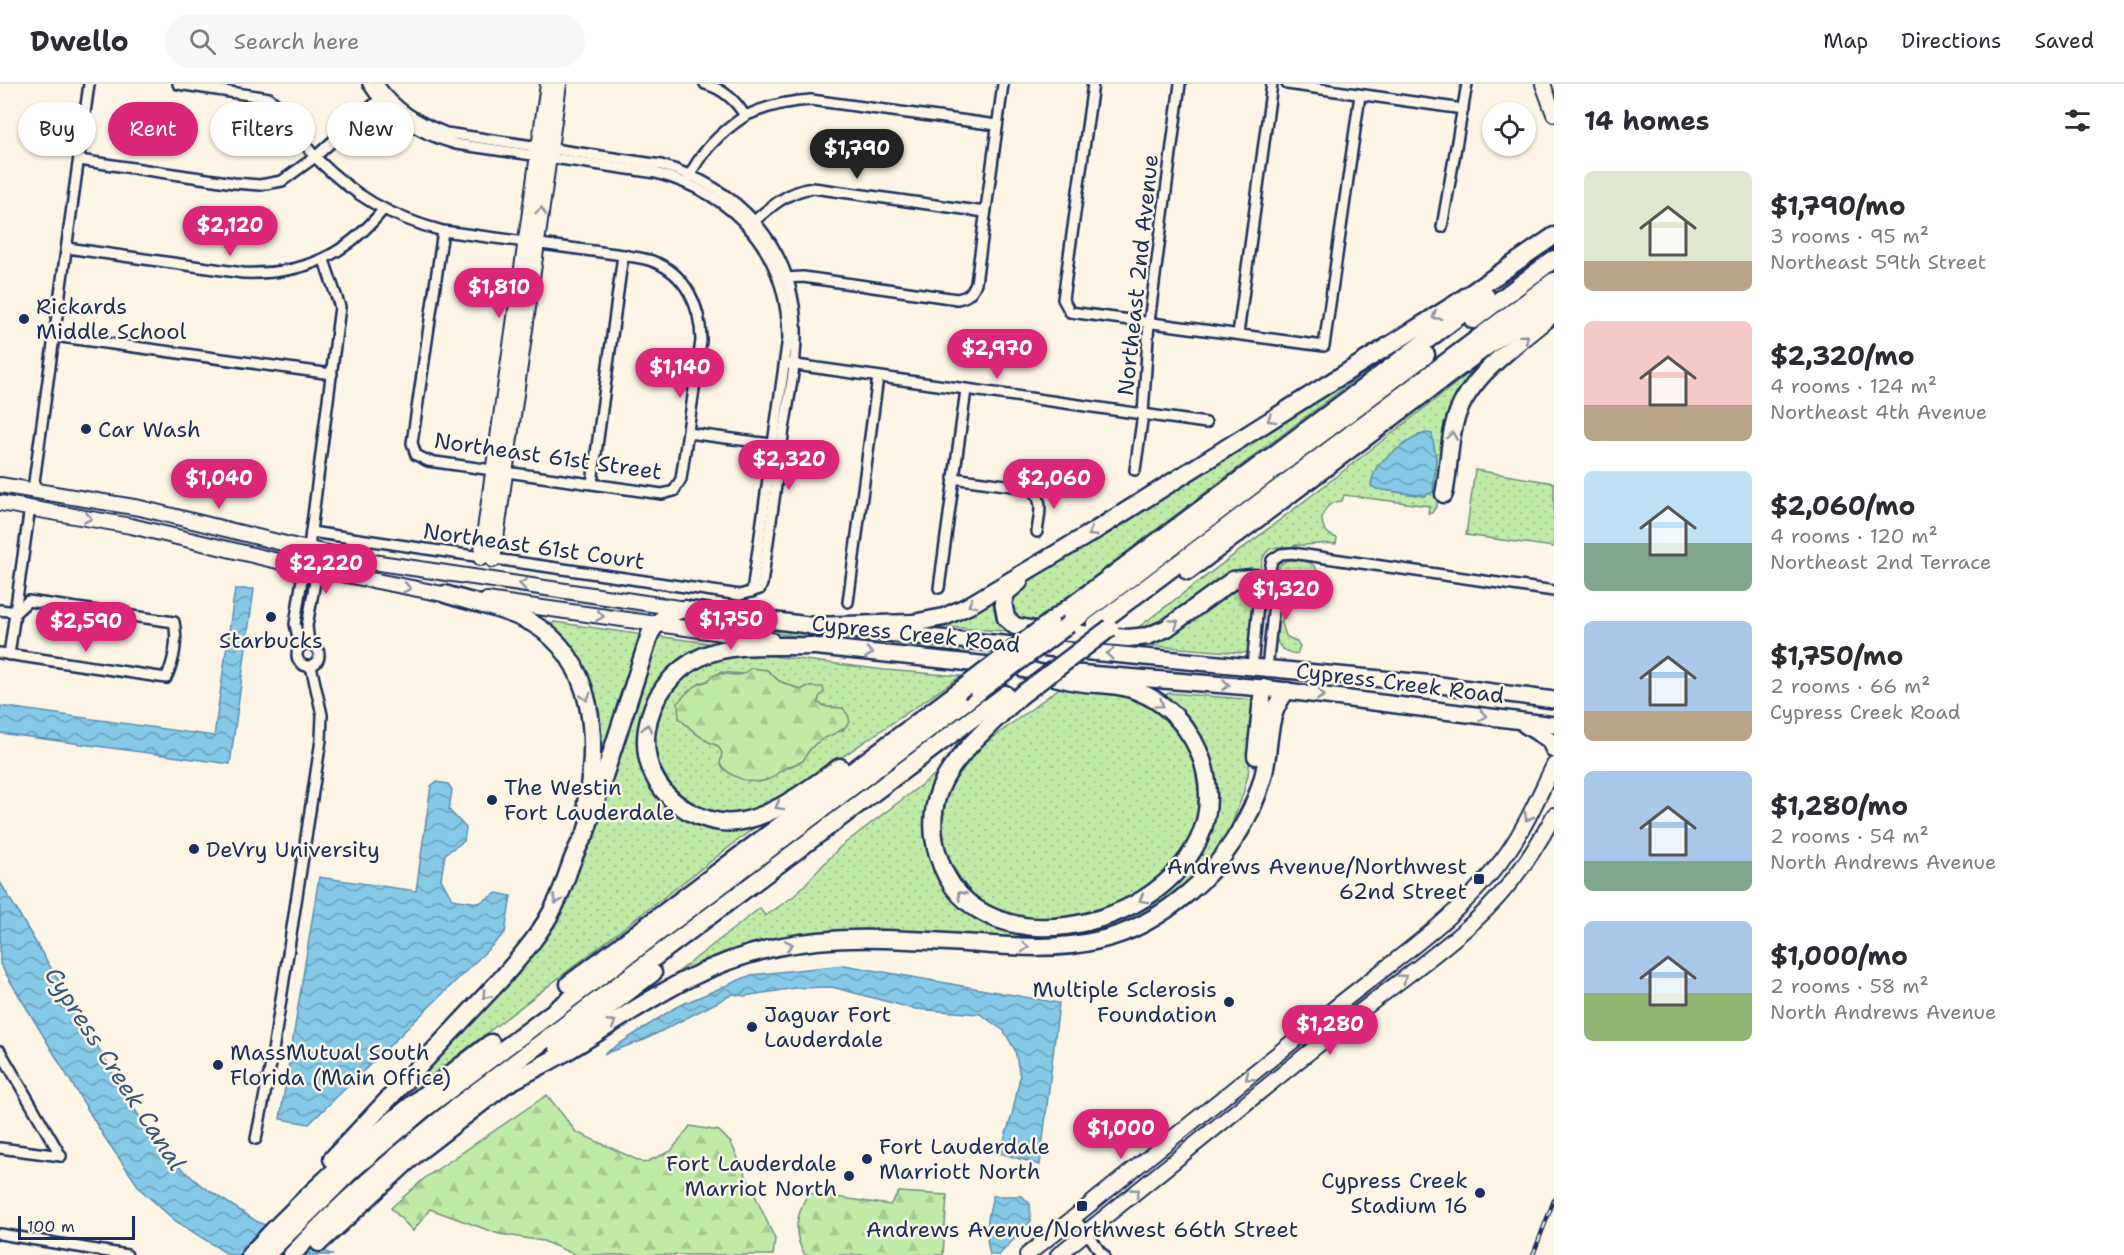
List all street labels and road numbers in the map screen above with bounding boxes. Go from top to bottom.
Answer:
street label: Northeast 2nd Avenue [1111,153,1165,397]
street label: Northeast 61st Street [432,426,664,486]
street label: Northeast 61st Court [421,516,647,576]
street label: Cypress Creek Road [810,609,1022,659]
street label: Cypress Creek Road [1294,656,1506,710]

